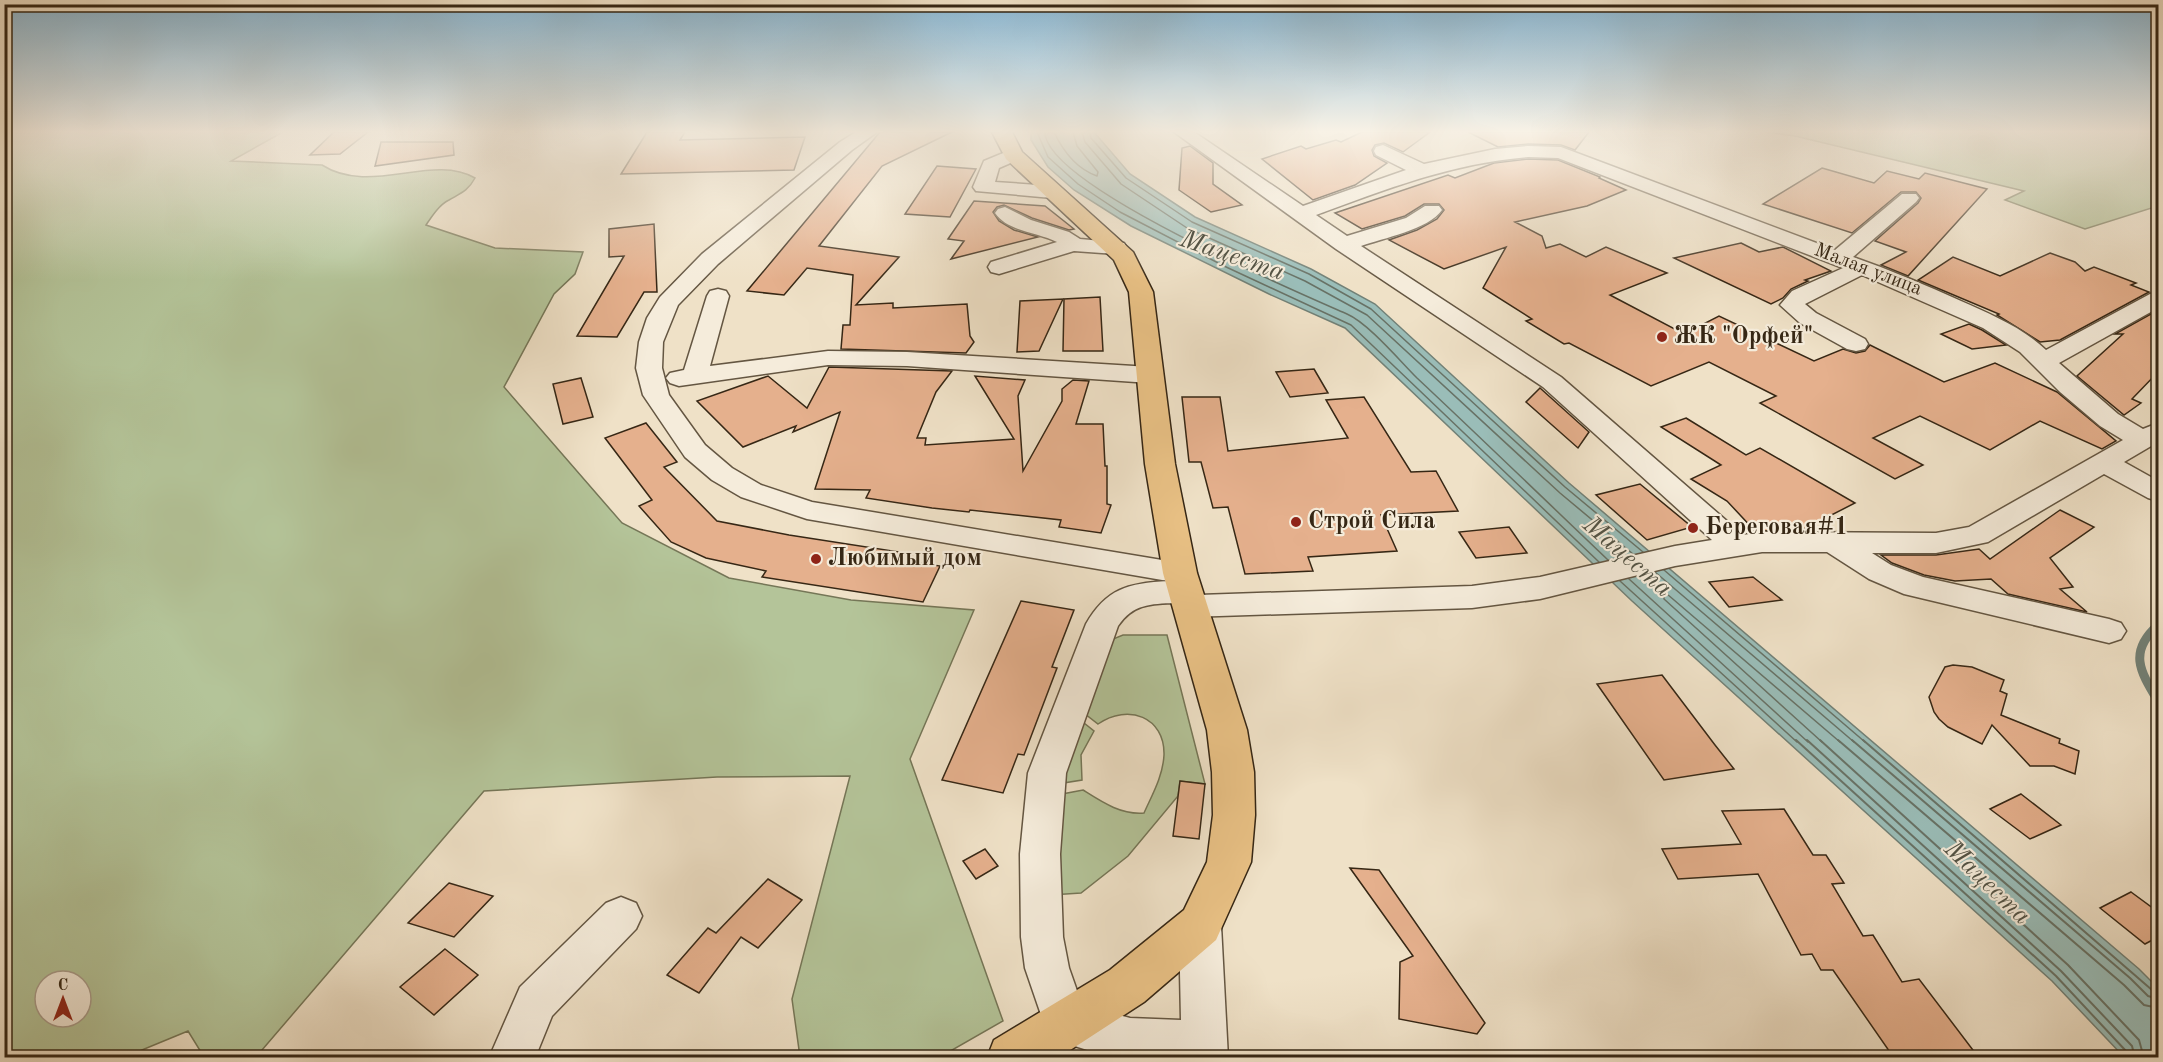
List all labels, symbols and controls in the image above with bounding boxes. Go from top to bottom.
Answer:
water label: Мацеста [1175,226,1288,286]
street label: Малая улица [1811,240,1925,300]
place label: ЖК "Орфей" [1674,325,1813,349]
marker: ЖК "Орфей" [1655,330,1669,344]
place label: Строй Сила [1308,510,1435,534]
water label: Мацеста [1577,511,1677,602]
marker: Строй Сила [1289,515,1303,529]
place label: Береговая#1 [1705,516,1848,540]
marker: Береговая#1 [1686,521,1700,535]
place label: Любимый дом [828,547,982,571]
marker: Любимый дом [809,552,823,566]
water label: Мацеста [1938,835,2035,930]
north arrow [33,969,93,1029]
text: С [58,978,68,994]

